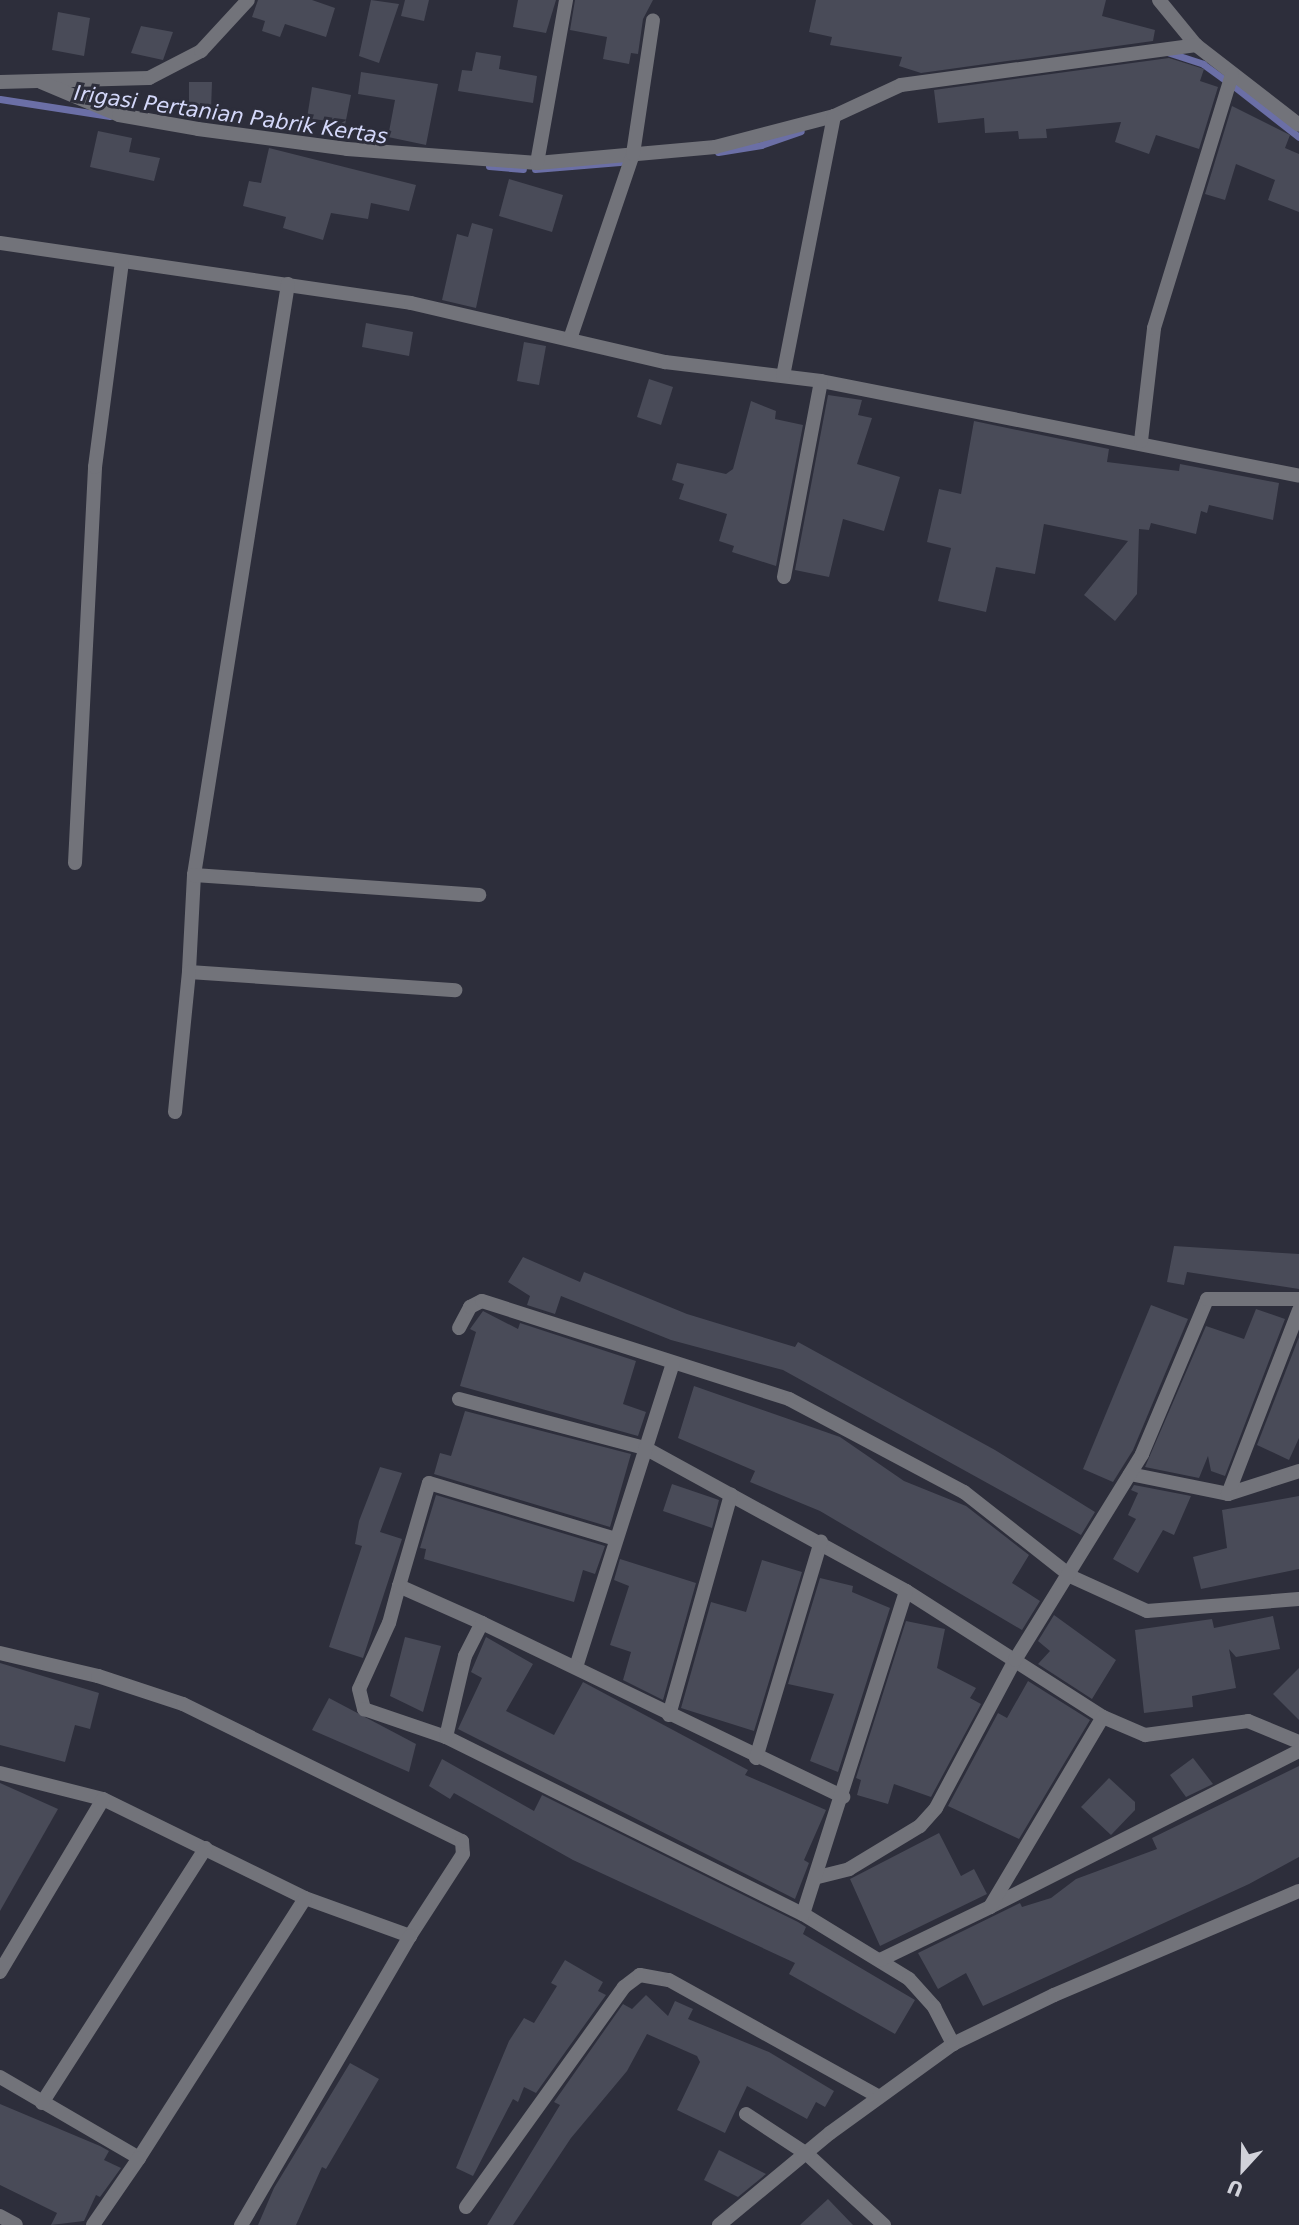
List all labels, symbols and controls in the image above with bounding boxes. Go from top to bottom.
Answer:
water label: Irigasi Pertanian Pabrik Kertas [73,81,389,149]
north arrow [1208,2134,1278,2204]
text: U [1224,2175,1246,2202]

